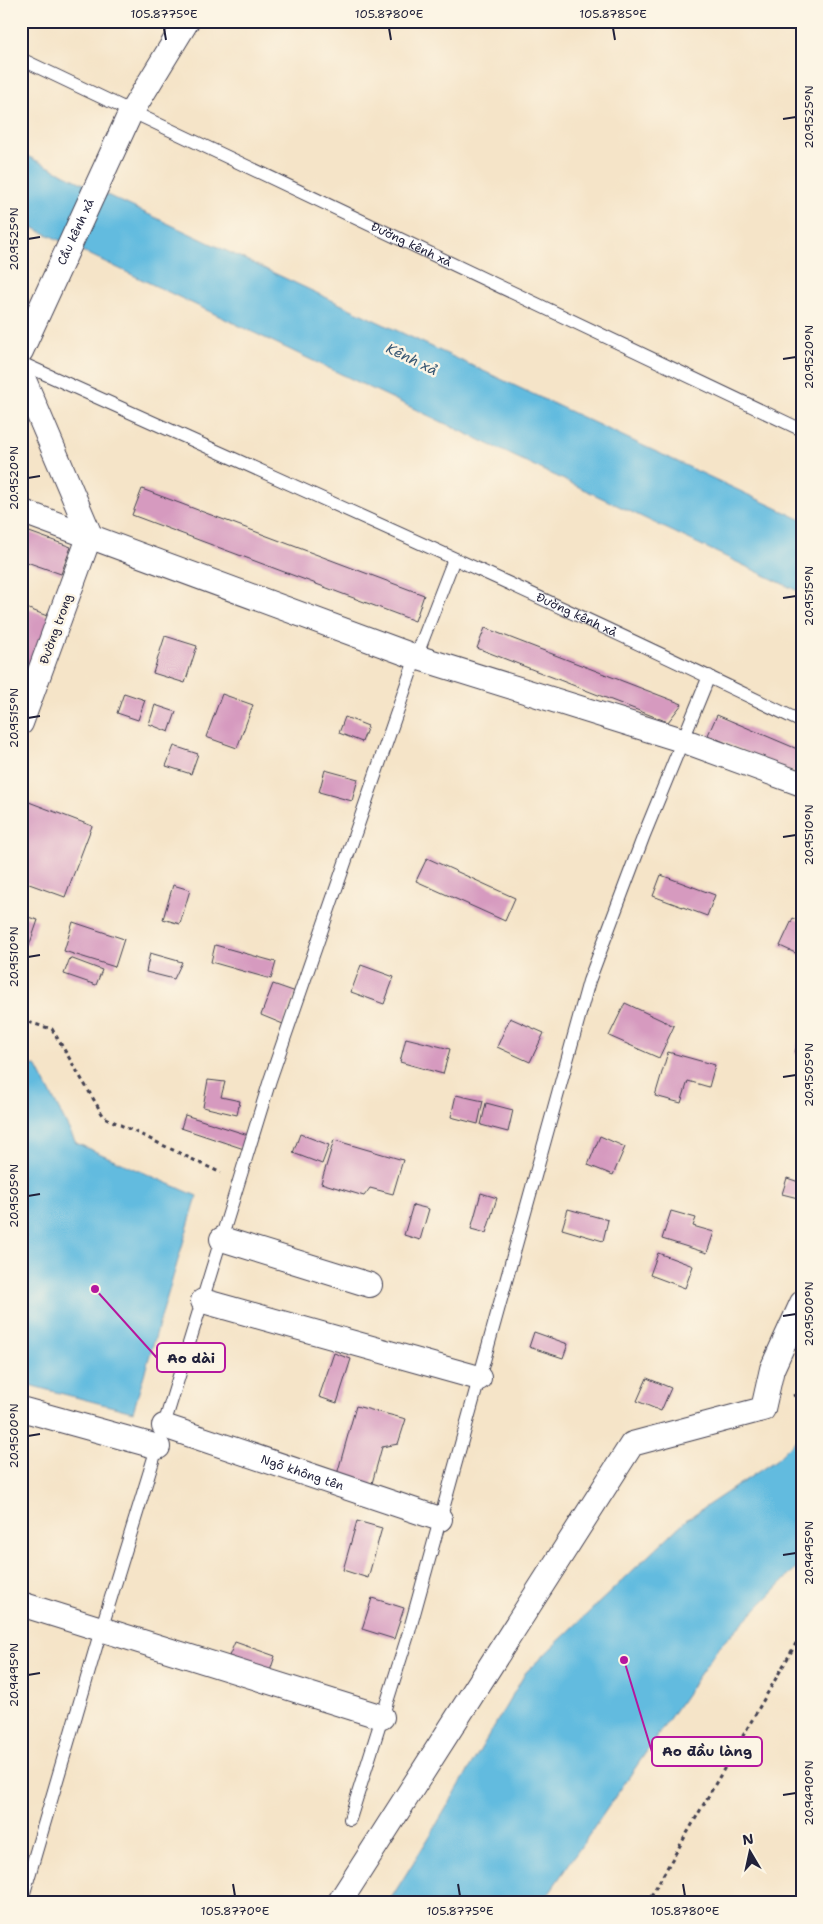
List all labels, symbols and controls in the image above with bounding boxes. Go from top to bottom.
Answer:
text: 105.8775°E [130,6,198,22]
text: 105.8780°E [355,6,423,22]
text: 105.8785°E [579,6,647,22]
text: 20.9525°N [801,85,817,149]
street label: Cầu kênh xả [54,196,98,268]
text: 20.9525°N [6,207,22,271]
street label: Đường kênh xả [368,218,455,271]
text: 20.9520°N [801,325,817,389]
water label: Kênh xả [383,339,441,379]
text: 20.9520°N [6,446,22,510]
text: 20.9515°N [801,566,817,626]
street label: Đường kênh xả [534,589,620,641]
street label: Đường trong [36,592,76,666]
text: 20.9515°N [6,688,22,748]
text: 20.9510°N [801,804,817,866]
text: 20.9510°N [6,926,22,988]
text: 20.9505°N [801,1043,817,1107]
text: 20.9505°N [6,1164,22,1228]
text: 20.9500°N [801,1281,817,1347]
callout: Ao dài [157,1343,225,1372]
text: Ao dài [167,1349,215,1367]
text: 20.9500°N [6,1403,22,1469]
street label: Ngõ không tên [259,1451,346,1494]
text: 20.9495°N [801,1521,817,1585]
text: 20.9495°N [6,1643,22,1707]
callout: Ao đầu làng [652,1737,762,1766]
text: Ao đầu làng [662,1742,752,1760]
text: 20.9490°N [801,1760,817,1826]
north arrow [726,1826,776,1876]
text: N [741,1829,755,1849]
text: 105.8770°E [201,1903,269,1919]
text: 105.8775°E [426,1903,494,1919]
text: 105.8780°E [651,1903,719,1919]

